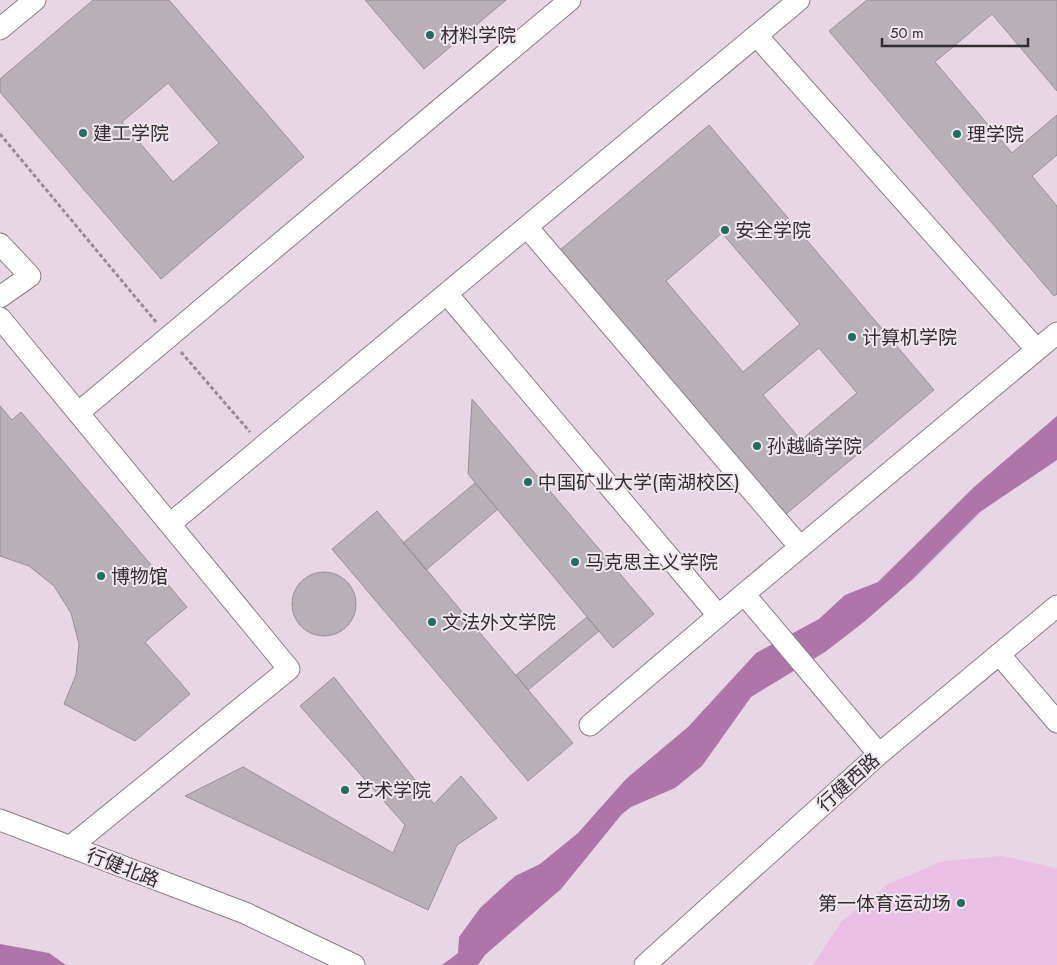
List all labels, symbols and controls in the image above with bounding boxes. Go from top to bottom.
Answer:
scale bar [882,15,1028,47]
place label: 材料学院 [440,22,516,49]
text: 50 m [890,22,924,44]
marker: 材料学院 [424,29,436,41]
place label: 建工学院 [93,120,169,147]
place label: 理学院 [967,121,1024,148]
marker: 建工学院 [77,127,89,139]
marker: 理学院 [951,128,963,140]
place label: 安全学院 [735,217,811,244]
marker: 安全学院 [719,224,731,236]
place label: 计算机学院 [862,324,957,351]
marker: 计算机学院 [846,331,858,343]
place label: 孙越崎学院 [767,433,862,460]
marker: 孙越崎学院 [751,440,763,452]
place label: 中国矿业大学(南湖校区) [538,469,740,496]
marker: 中国矿业大学(南湖校区) [522,476,534,488]
place label: 马克思主义学院 [585,549,718,576]
marker: 马克思主义学院 [569,556,581,568]
place label: 博物馆 [111,563,168,590]
marker: 博物馆 [95,570,107,582]
place label: 文法外文学院 [442,609,556,636]
marker: 文法外文学院 [426,616,438,628]
street label: 行健西路 [811,747,886,818]
place label: 艺术学院 [355,777,431,804]
marker: 艺术学院 [339,784,351,796]
street label: 行健北路 [82,841,163,894]
place label: 第一体育运动场 [818,890,951,917]
marker: 第一体育运动场 [955,897,967,909]

